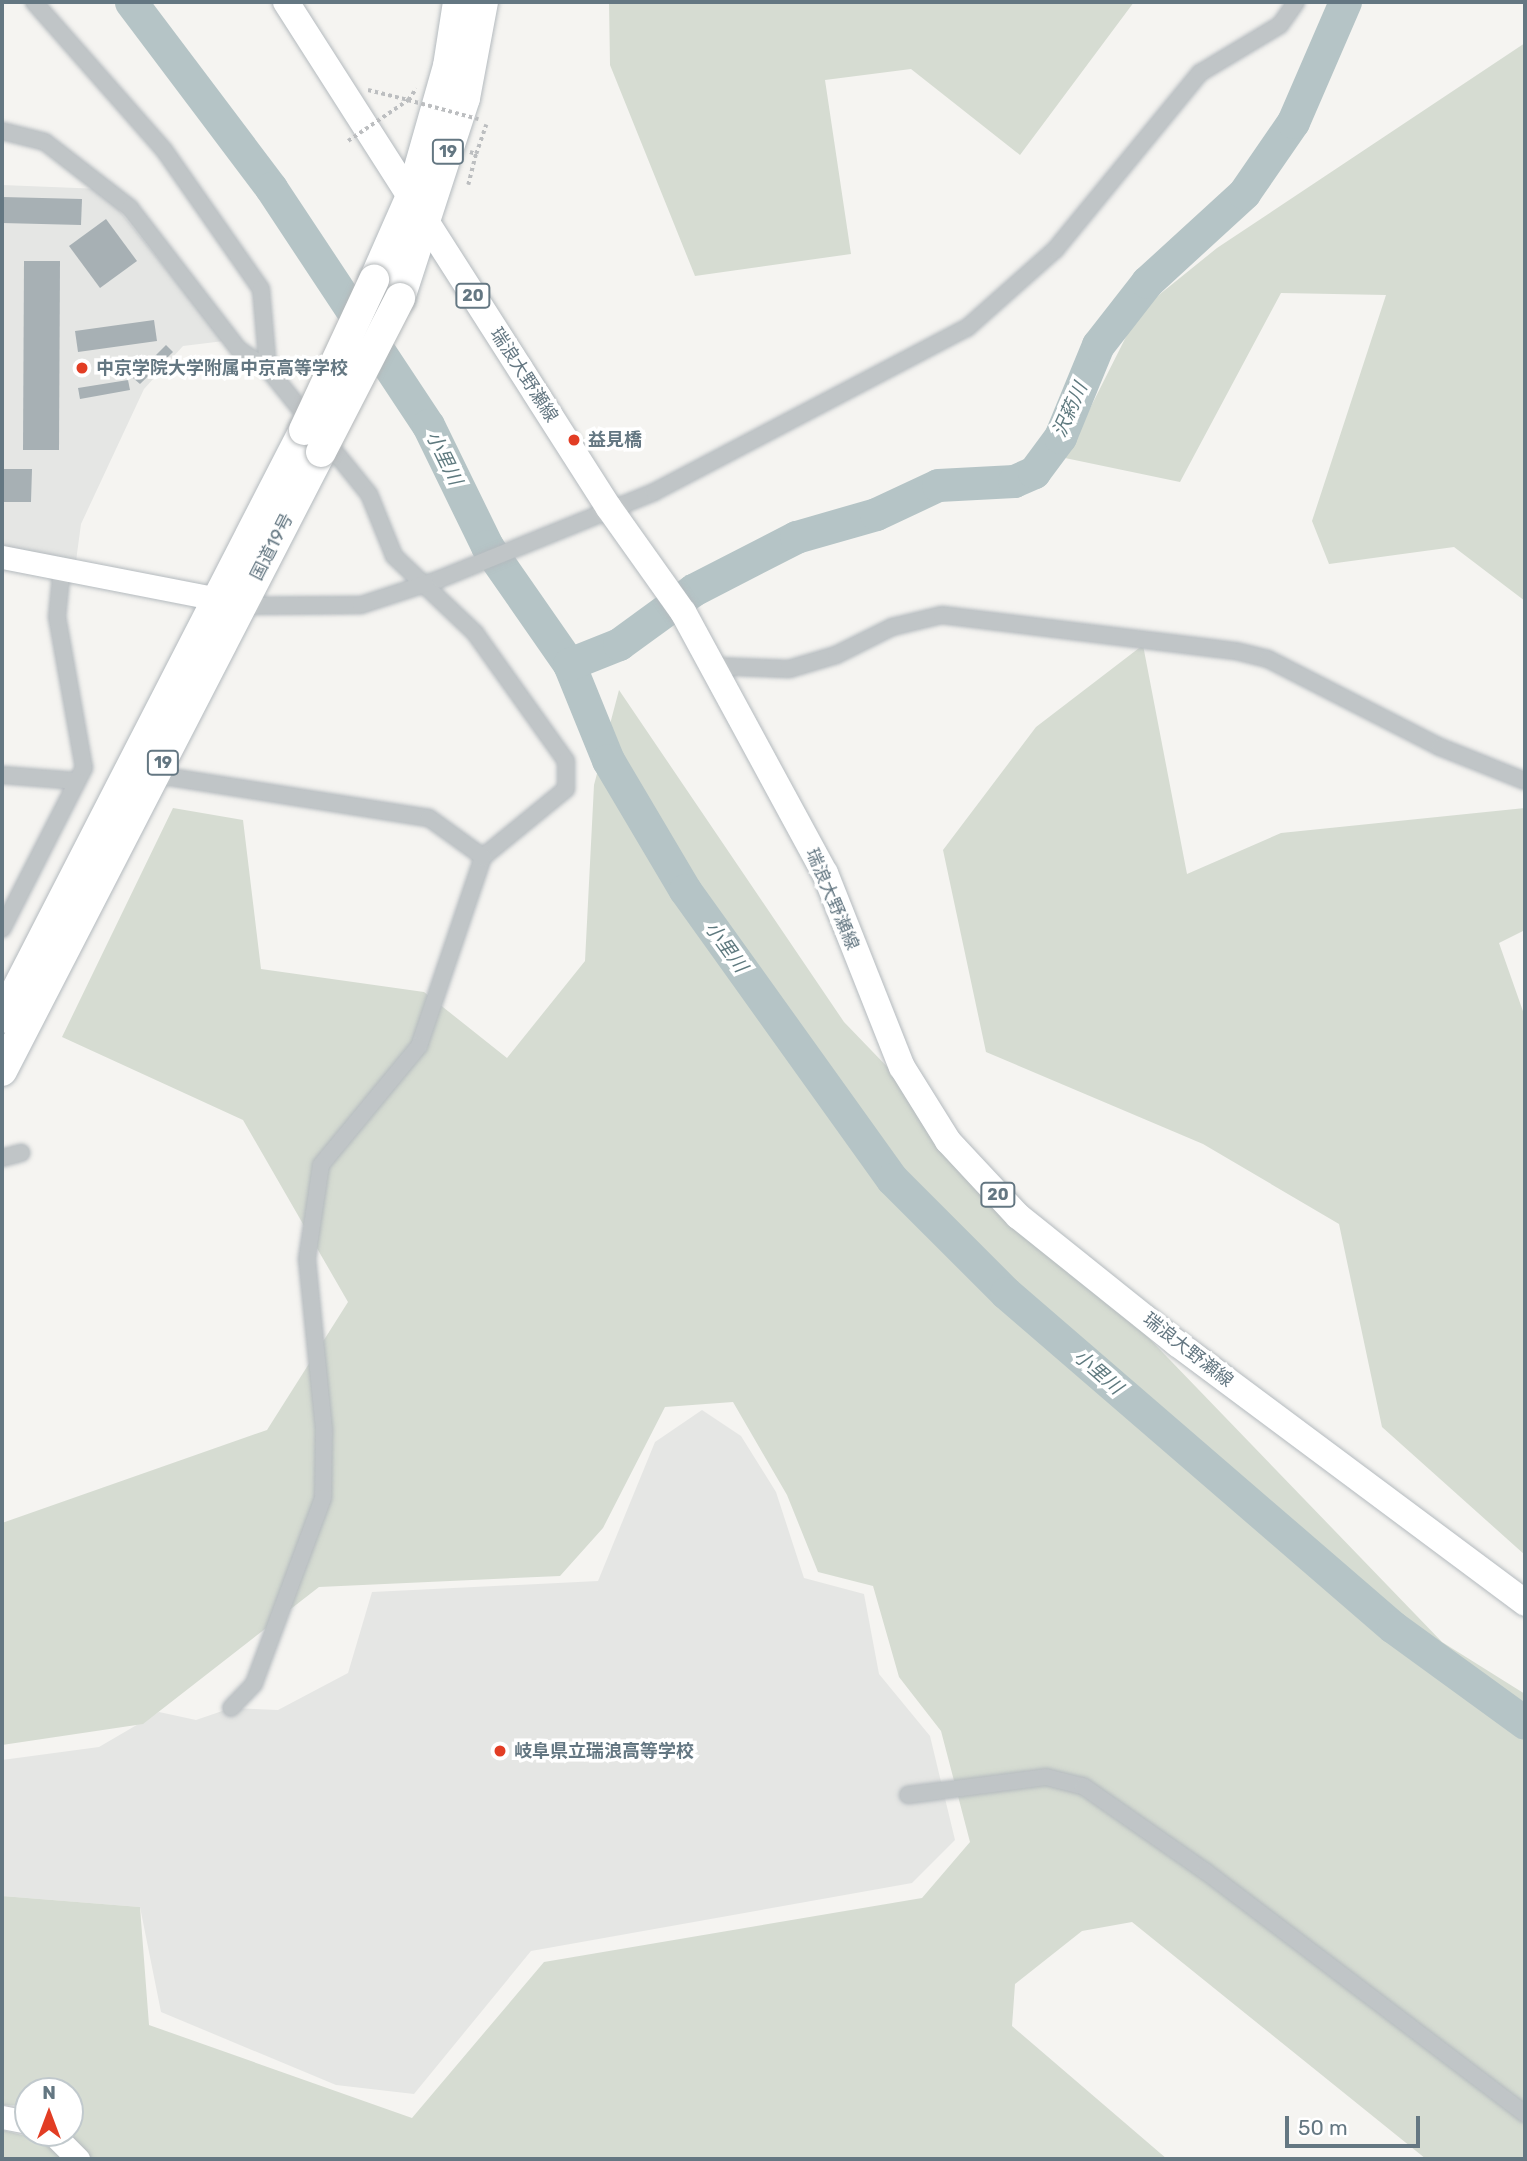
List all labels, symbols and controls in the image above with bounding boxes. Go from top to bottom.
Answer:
road number: 19 [430,140,466,164]
road number: 20 [454,284,492,308]
street label: 瑞浪大野瀬線 [486,324,562,426]
place label: 中京学院大学附属中京高等学校 [96,357,348,379]
marker: 中京学院大学附属中京高等学校 [74,360,90,376]
water label: 沢葯川 [1048,379,1092,441]
water label: 小里川 [421,427,467,489]
place label: 益見橋 [588,429,642,451]
marker: 益見橋 [566,432,582,448]
street label: 国道19号 [246,510,298,584]
road number: 19 [146,750,180,776]
street label: 瑞浪大野瀬線 [801,845,863,953]
water label: 小里川 [700,917,752,977]
road number: 20 [979,1182,1017,1208]
street label: 瑞浪大野瀬線 [1139,1308,1237,1392]
water label: 小里川 [1069,1345,1127,1399]
place label: 岐阜県立瑞浪高等学校 [514,1740,694,1762]
marker: 岐阜県立瑞浪高等学校 [492,1743,508,1759]
north arrow [14,2077,84,2147]
text: N [42,2081,56,2104]
scale bar [1289,2102,1424,2146]
text: 50 m [1298,2115,1348,2140]

